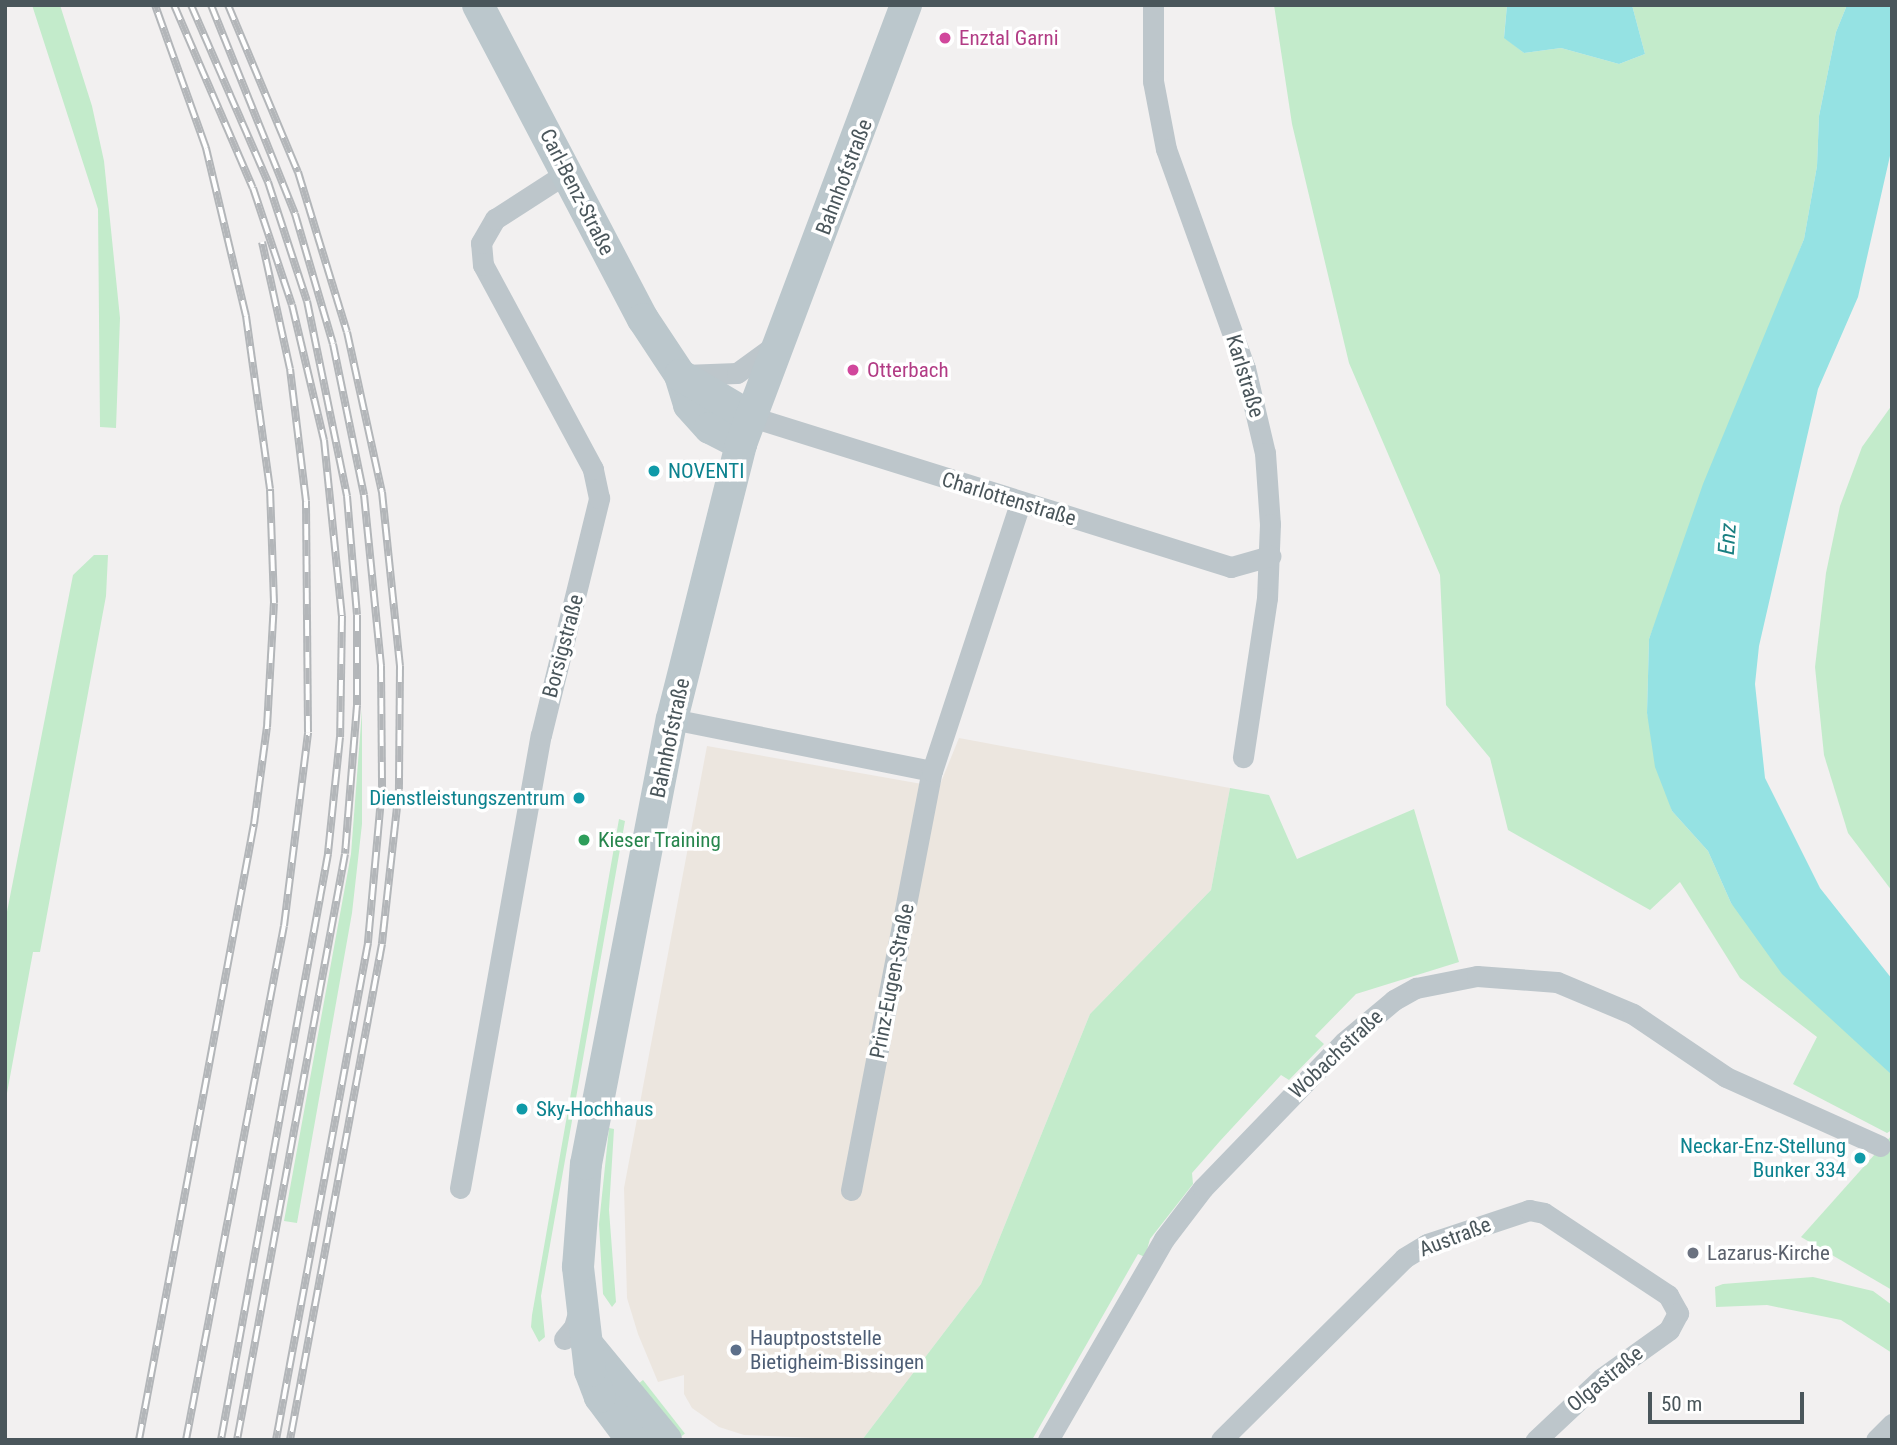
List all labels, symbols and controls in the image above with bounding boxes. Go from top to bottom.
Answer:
place label: Enztal Garni [959,25,1059,51]
marker: Enztal Garni [937,30,953,46]
street label: Bahnhofstraße [810,116,878,238]
street label: Carl-Benz-Straße [534,125,620,259]
street label: Karlstraße [1220,331,1270,421]
place label: Otterbach [867,357,949,383]
marker: Otterbach [845,362,861,378]
place label: NOVENTI [668,458,745,484]
marker: NOVENTI [646,463,662,479]
street label: Charlottenstraße [939,467,1079,531]
water label: Enz [1713,522,1743,556]
street label: Borsigstraße [537,592,589,700]
street label: Bahnhofstraße [645,676,695,800]
place label: Dienstleistungszentrum [369,785,565,811]
marker: Dienstleistungszentrum [571,790,587,806]
place label: Kieser Training [598,827,721,853]
marker: Kieser Training [576,832,592,848]
street label: Prinz-Eugen-Straße [865,901,919,1061]
street label: Wobachstraße [1284,1004,1388,1104]
place label: Sky-Hochhaus [536,1096,654,1122]
marker: Sky-Hochhaus [514,1101,530,1117]
place label: Neckar-Enz-Stellung Bunker 334 [1680,1133,1846,1183]
marker: Neckar-Enz-Stellung Bunker 334 [1852,1150,1868,1166]
street label: Austraße [1416,1212,1494,1262]
place label: Lazarus-Kirche [1707,1240,1830,1266]
marker: Lazarus-Kirche [1685,1245,1701,1261]
place label: Hauptpoststelle Bietigheim-Bissingen [750,1325,924,1375]
street label: Olgastraße [1562,1341,1648,1417]
marker: Hauptpoststelle Bietigheim-Bissingen [728,1342,744,1358]
scale bar [1652,1378,1808,1422]
text: 50 m [1661,1392,1702,1416]

